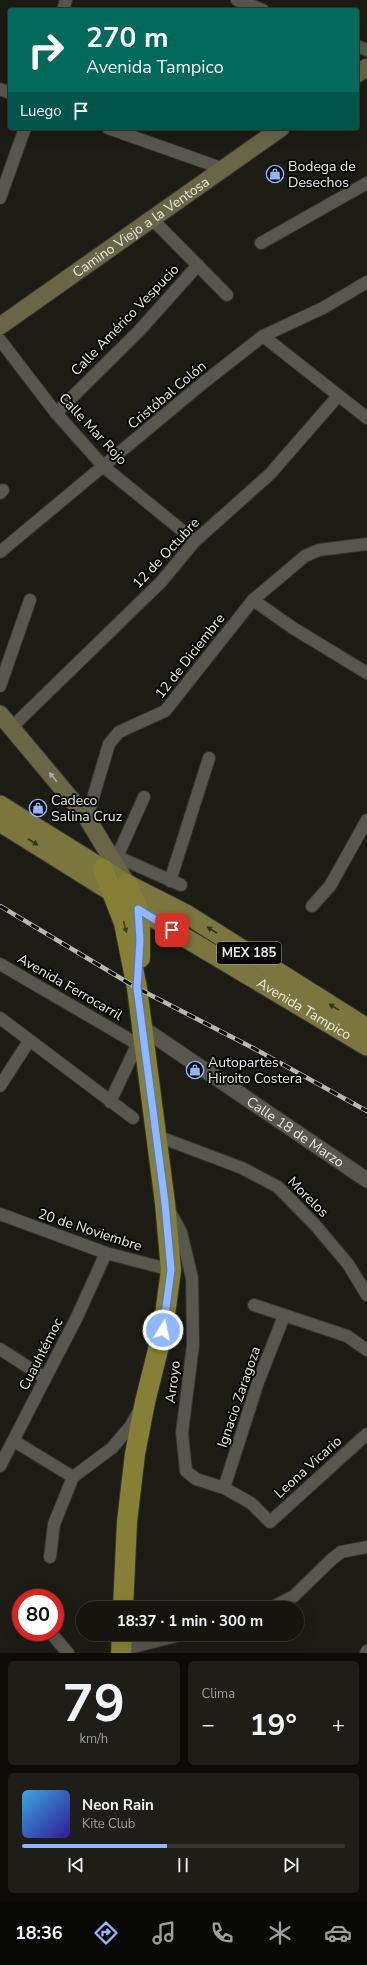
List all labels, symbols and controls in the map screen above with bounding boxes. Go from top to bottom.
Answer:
text: 270 m [86,19,169,57]
icon: right [20,24,72,76]
text: Avenida Tampico [86,55,224,79]
icon: arrive [70,100,92,122]
text: Luego [20,101,62,121]
place label: Bodega de Desechos [288,157,356,192]
shop icon: Bodega de Desechos [265,164,285,184]
street label: Camino Viejo a la Ventosa [68,172,213,282]
street label: Calle Américo Vespucio [67,260,183,380]
street label: Cristóbal Colón [124,357,210,433]
street label: Calle Mar Rojo [55,389,131,469]
street label: 12 de Octubre [128,514,204,592]
street label: 12 de Diciembre [151,610,229,702]
one-way arrow [48,772,57,783]
place label: Cadeco Salina Cruz [51,791,123,826]
shop icon: Cadeco Salina Cruz [28,798,48,818]
one-way arrow [27,839,39,846]
pin [155,913,189,947]
icon: arrive [161,919,183,941]
one-way arrow [122,920,128,933]
one-way arrow [207,926,217,934]
road number: MEX 185 [217,942,281,964]
street label: Avenida Ferrocarril [14,949,127,1025]
street label: Avenida Tampico [253,973,355,1044]
one-way arrow [329,1003,339,1011]
place label: Autopartes Hiroito Costera [208,1053,302,1088]
shop icon: Autopartes Hiroito Costera [185,1060,205,1080]
street label: Calle 18 de Marzo [243,1092,348,1172]
street label: Morelos [283,1172,333,1222]
street label: 20 de Noviembre [36,1204,144,1256]
position arrow [142,1309,184,1351]
street label: Cuauhtémoc [15,1314,68,1393]
street label: Ignacio Zaragoza [213,1344,265,1450]
street label: Arroyo [161,1359,185,1404]
street label: Leona Vicario [270,1432,346,1502]
speed limit sign: 80 [12,1589,64,1641]
text: 18:37 · 1 min · 300 m [117,1611,263,1631]
text: 79 [63,1668,125,1739]
text: Clima [202,1685,235,1703]
text: 19° [250,1705,297,1746]
text: − [202,1710,215,1740]
text: + [332,1710,345,1740]
text: km/h [79,1730,108,1748]
text: Neon Rain [82,1795,154,1815]
text: Kite Club [82,1815,135,1833]
icon: previous [65,1854,87,1876]
icon: pause [172,1854,194,1876]
icon: next [280,1854,302,1876]
icon: directions [92,1919,120,1947]
icon: music [150,1919,178,1947]
icon: phone [208,1919,236,1947]
icon: climate [266,1919,294,1947]
icon: car [324,1919,352,1947]
text: 18:36 [15,1921,63,1945]

